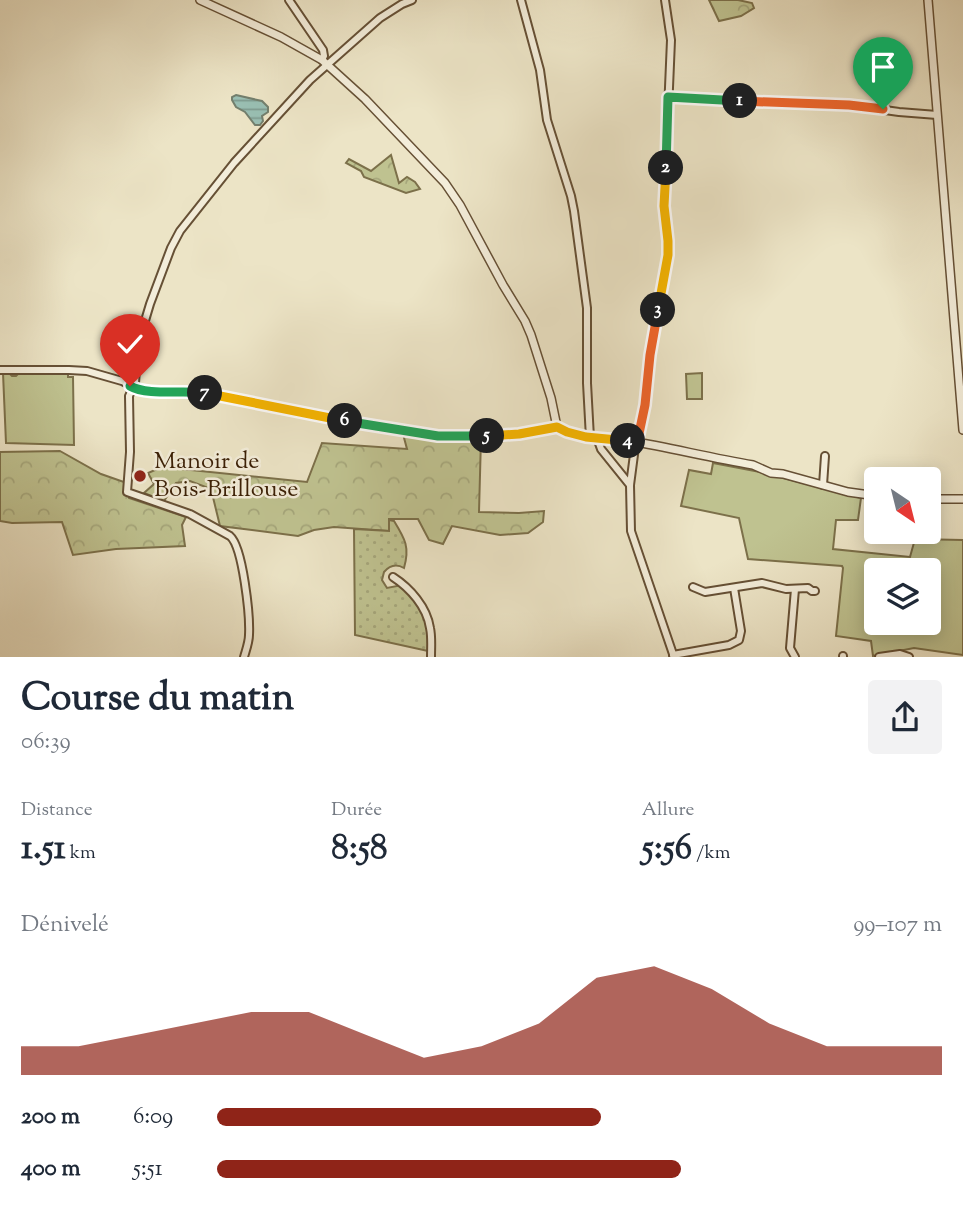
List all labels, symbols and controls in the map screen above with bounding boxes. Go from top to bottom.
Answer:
pin [853,37,913,109]
icon: arrive [864,48,902,86]
pin: 1 [722,84,758,119]
text: 1 [736,87,743,114]
pin: 2 [648,150,684,186]
text: 2 [661,154,670,181]
pin: 3 [640,292,676,328]
text: 3 [654,296,661,323]
pin [100,314,160,386]
icon: check [111,325,149,363]
pin: 7 [188,376,222,410]
text: 7 [200,379,209,406]
pin: 6 [328,404,362,438]
text: 6 [340,407,349,434]
pin: 5 [470,418,504,453]
text: 5 [483,422,490,449]
pin: 4 [610,424,646,458]
text: 4 [623,427,632,454]
place label: Manoir de Bois-Brillouse [154,445,298,507]
north arrow [864,467,942,544]
map controls [864,467,941,635]
marker: Manoir de Bois-Brillouse [132,468,148,484]
button: layers [864,558,941,635]
text: Course du matin [21,673,294,727]
button: share [868,680,942,754]
text: 06:39 [21,726,71,759]
text: Distance [21,797,93,824]
text: Durée [331,797,382,824]
text: Allure [642,797,694,824]
text: 1.51 [21,824,66,875]
text: 8:58 [331,824,387,875]
text: 5:56 [642,824,692,875]
text: km [66,840,96,867]
text: /km [692,840,731,867]
text: Dénivelé [21,909,109,942]
text: 99–107 m [853,909,942,942]
text: 200 m [21,1101,80,1134]
text: 6:09 [133,1101,173,1134]
text: 400 m [21,1153,81,1186]
text: 5:51 [133,1153,163,1186]

